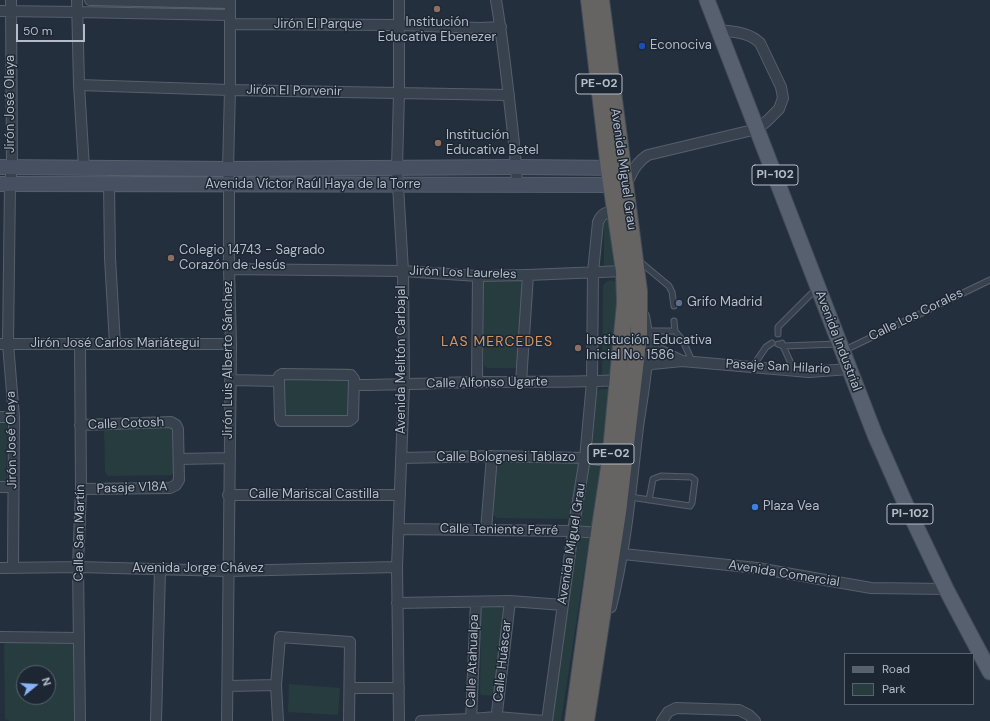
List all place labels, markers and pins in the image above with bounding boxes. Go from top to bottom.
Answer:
marker: Institución Educativa Ebenezer [432,4,442,14]
place label: Institución Educativa Ebenezer [378,15,496,46]
place label: Econociva [650,38,712,54]
marker: Econociva [637,41,647,51]
place label: Institución Educativa Betel [446,128,539,159]
marker: Institución Educativa Betel [433,138,443,148]
place label: Colegio 14743 - Sagrado Corazón de Jesús [179,243,325,274]
marker: Colegio 14743 - Sagrado Corazón de Jesús [166,253,176,263]
place label: Grifo Madrid [687,295,762,311]
marker: Grifo Madrid [674,298,684,308]
place label: Institución Educativa Inicial No. 1586 [586,333,712,364]
marker: Institución Educativa Inicial No. 1586 [573,343,583,353]
place label: Plaza Vea [763,499,819,515]
marker: Plaza Vea [750,502,760,512]

